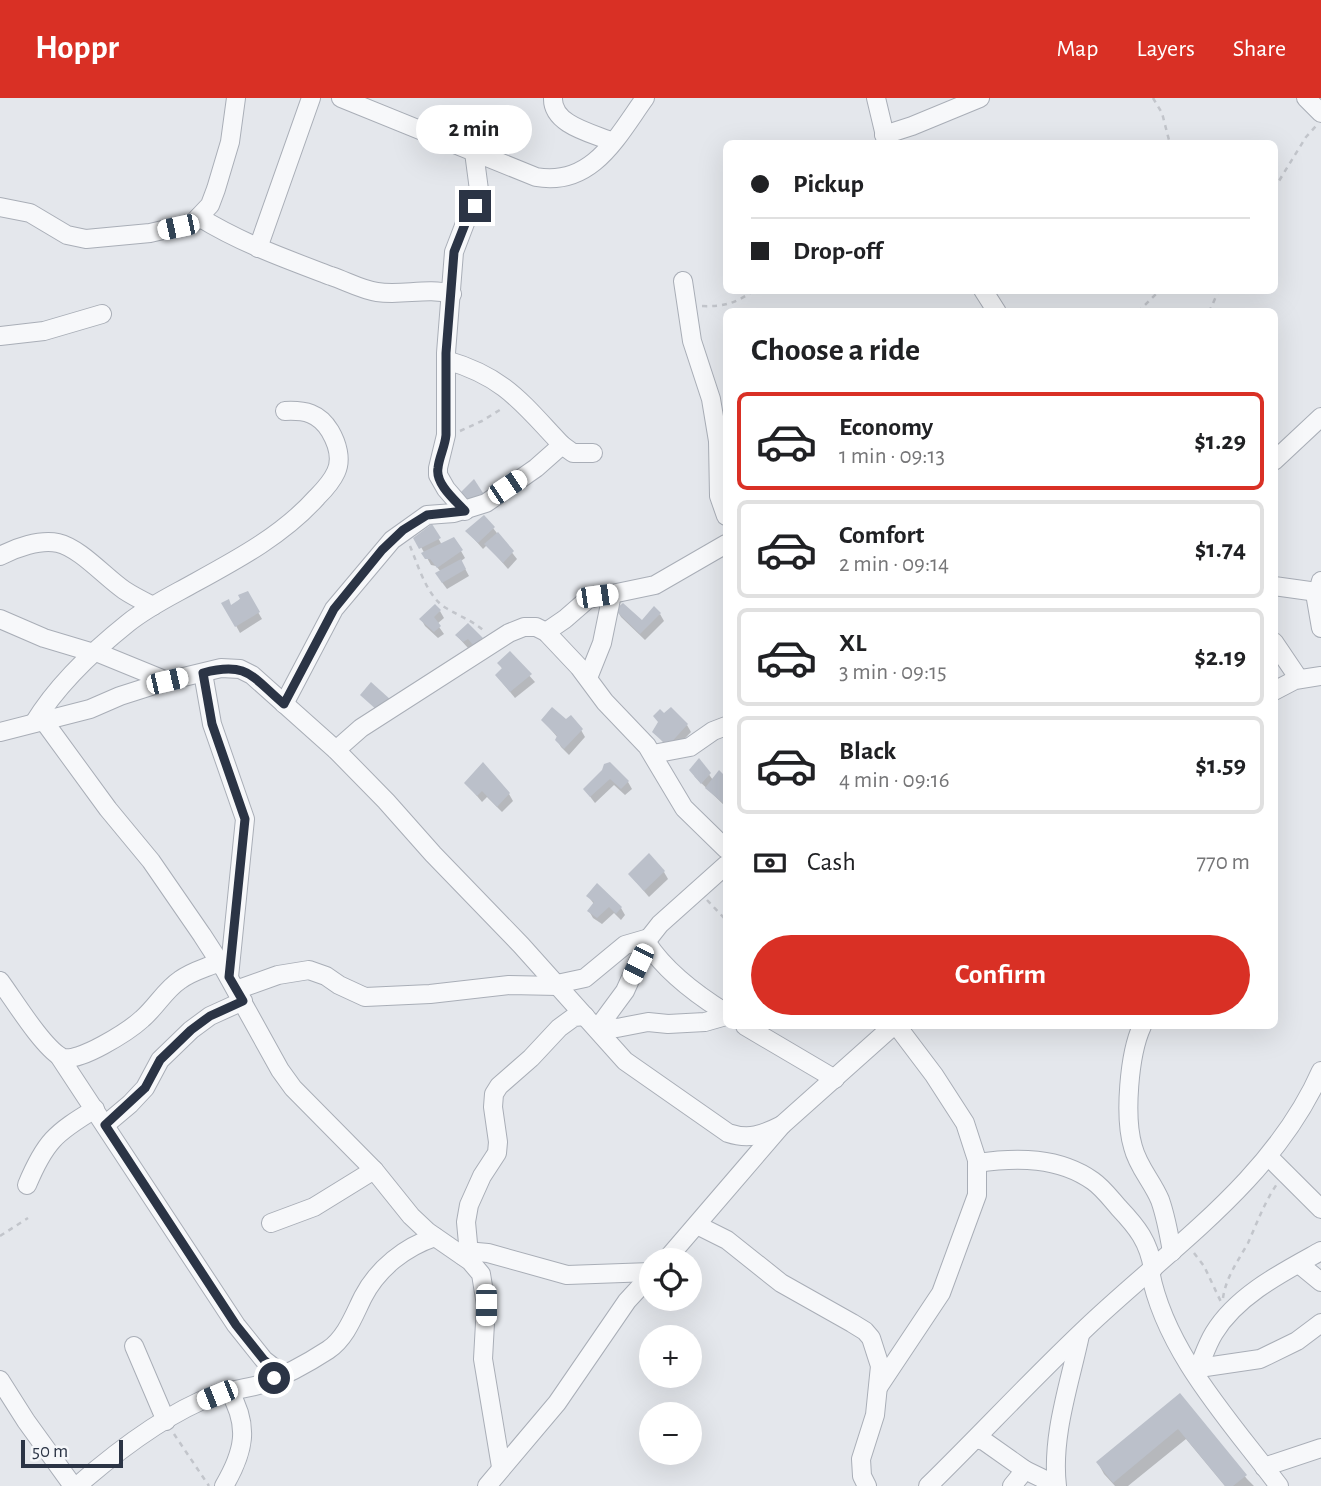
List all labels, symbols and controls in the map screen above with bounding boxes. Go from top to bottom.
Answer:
text: Hoppr [35,32,119,65]
text: Map [1056,37,1098,61]
text: Layers [1136,37,1195,61]
text: Share [1233,37,1286,61]
callout: 2 min [417,105,533,154]
text: 2 min [448,118,500,141]
text: Pickup [793,171,864,197]
route end [459,190,491,222]
car [156,212,201,242]
text: Drop-off [793,238,882,264]
text: Choose a ride [751,334,920,366]
icon: car [755,410,818,473]
text: Economy [839,414,933,440]
text: $1.29 [1194,428,1246,454]
text: 1 min · 09:13 [839,445,945,468]
car [484,467,531,507]
icon: car [755,518,818,581]
text: Comfort [839,522,924,548]
text: $1.74 [1195,536,1246,562]
text: 2 min · 09:14 [839,553,949,576]
car [575,583,620,609]
icon: car [755,626,818,689]
text: XL [839,630,866,656]
text: $2.19 [1194,644,1246,670]
text: 3 min · 09:15 [839,661,947,684]
car [145,666,190,696]
icon: car [755,734,818,797]
text: Black [839,738,896,764]
text: $1.59 [1195,752,1246,778]
text: 4 min · 09:16 [839,769,950,792]
icon: cash [751,844,789,882]
text: Cash [807,849,856,875]
text: 770 m [1196,851,1250,874]
button: Confirm [751,935,1250,1015]
car [620,941,657,987]
map controls [639,1248,702,1465]
button: locate [639,1248,702,1311]
car [476,1284,497,1326]
button: + [639,1325,702,1388]
route start [258,1362,290,1394]
car [194,1377,241,1413]
button: − [639,1402,702,1465]
scale bar [21,1437,122,1469]
text: 50 m [32,1442,68,1461]

